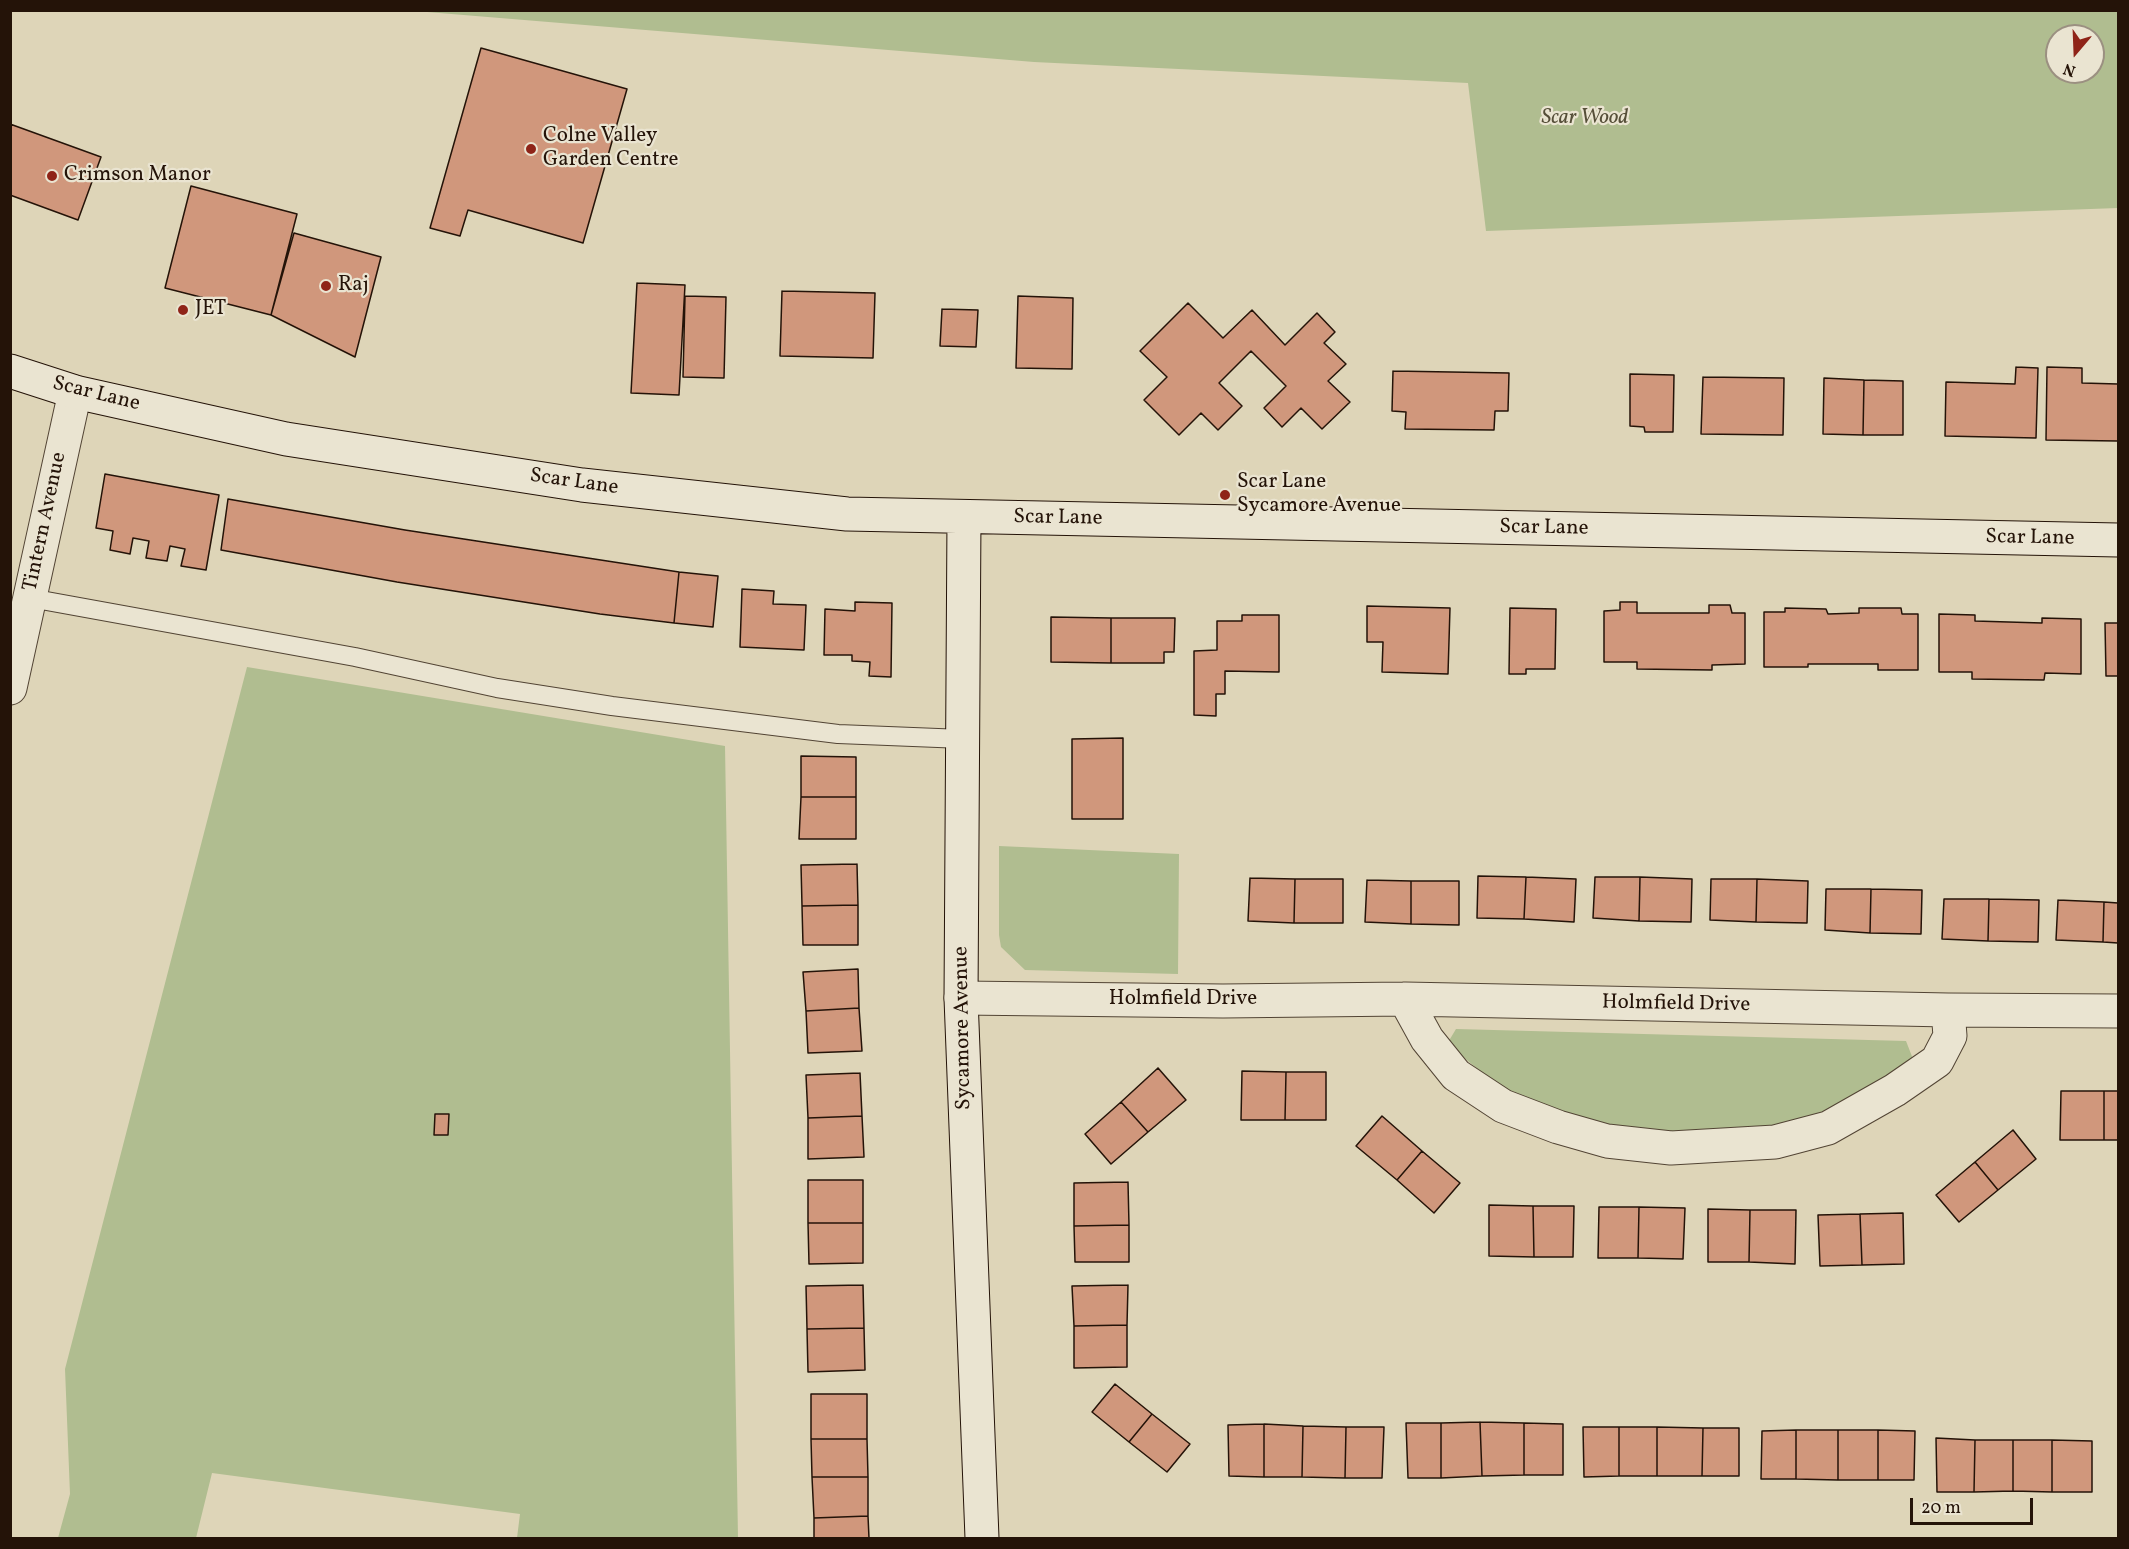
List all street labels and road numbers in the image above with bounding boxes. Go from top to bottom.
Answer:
street label: Scar Lane [50,372,142,418]
street label: Tintern Avenue [19,450,73,594]
street label: Scar Lane [528,464,620,502]
street label: Scar Lane [1013,506,1103,532]
street label: Scar Lane [1499,516,1589,542]
street label: Scar Lane [1985,526,2075,552]
street label: Sycamore Avenue [950,946,978,1110]
street label: Holmfield Drive [1109,987,1257,1013]
street label: Holmfield Drive [1602,991,1750,1019]

